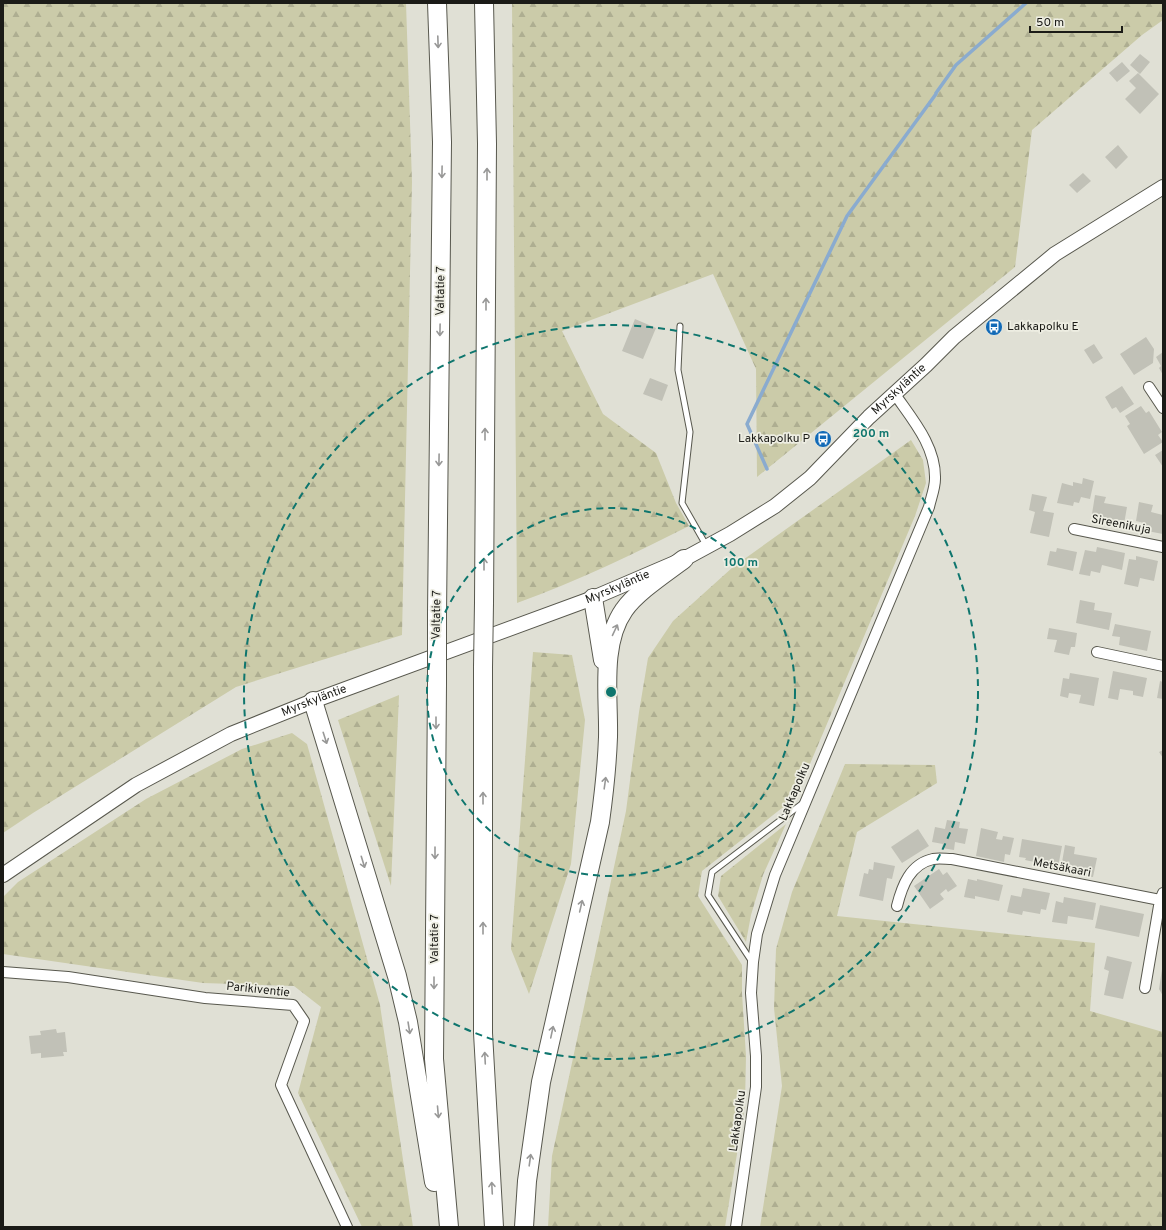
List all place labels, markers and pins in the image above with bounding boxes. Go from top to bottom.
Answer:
bus stop icon: Lakkapolku E [984,317,1004,337]
place label: Lakkapolku E [1007,319,1079,335]
bus stop icon: Lakkapolku P [813,429,833,449]
place label: Lakkapolku P [738,431,810,447]
centre of rings [604,685,618,699]

